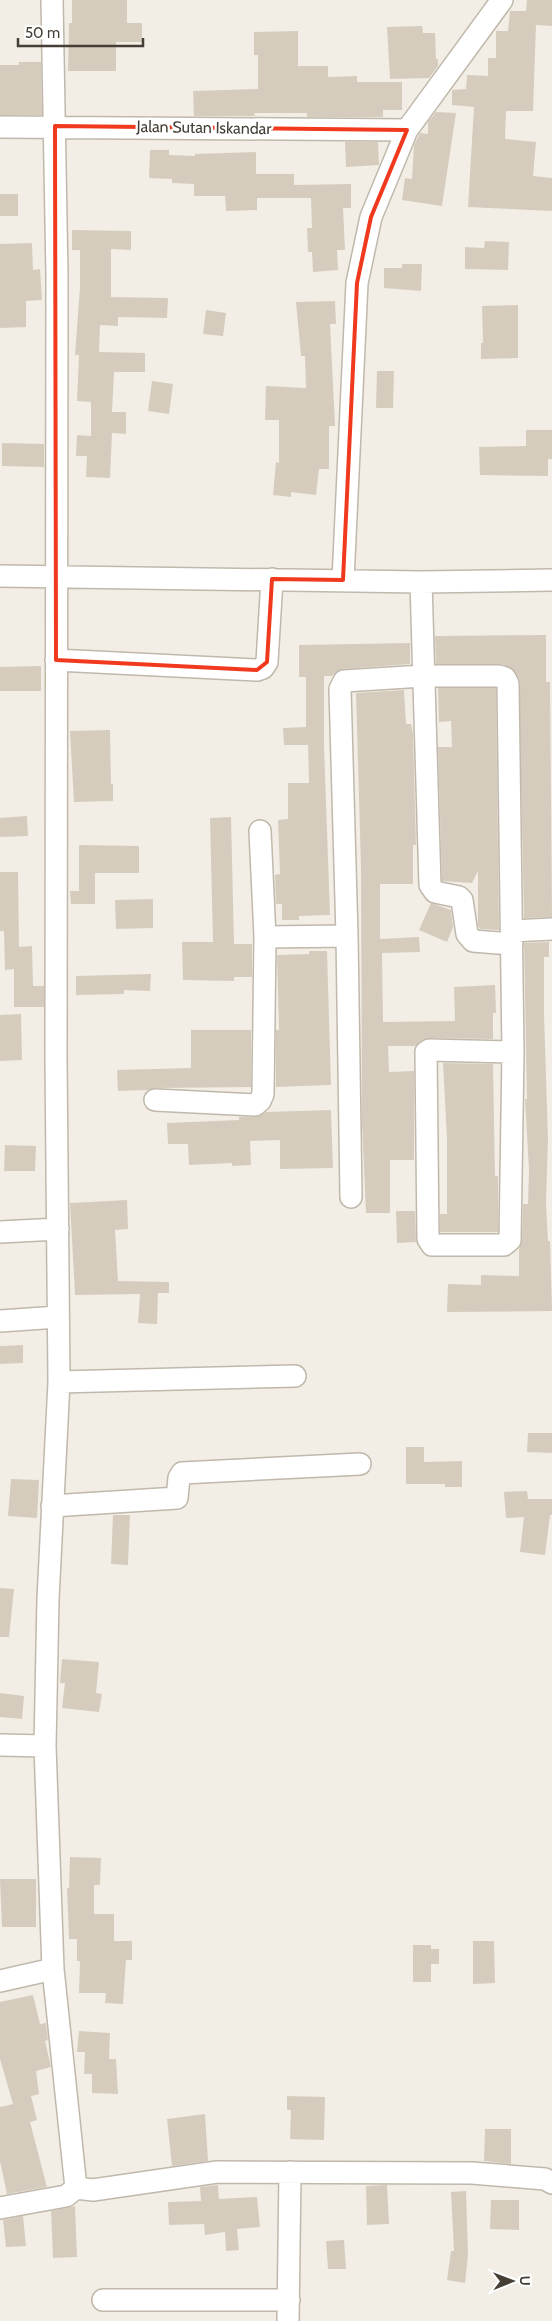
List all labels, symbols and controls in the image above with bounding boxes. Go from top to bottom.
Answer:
scale bar [18,15,142,47]
text: 50 m [25,24,60,42]
street label: Jalan Sutan Iskandar [135,117,272,138]
north arrow [487,2256,537,2306]
text: U [516,2276,534,2286]

